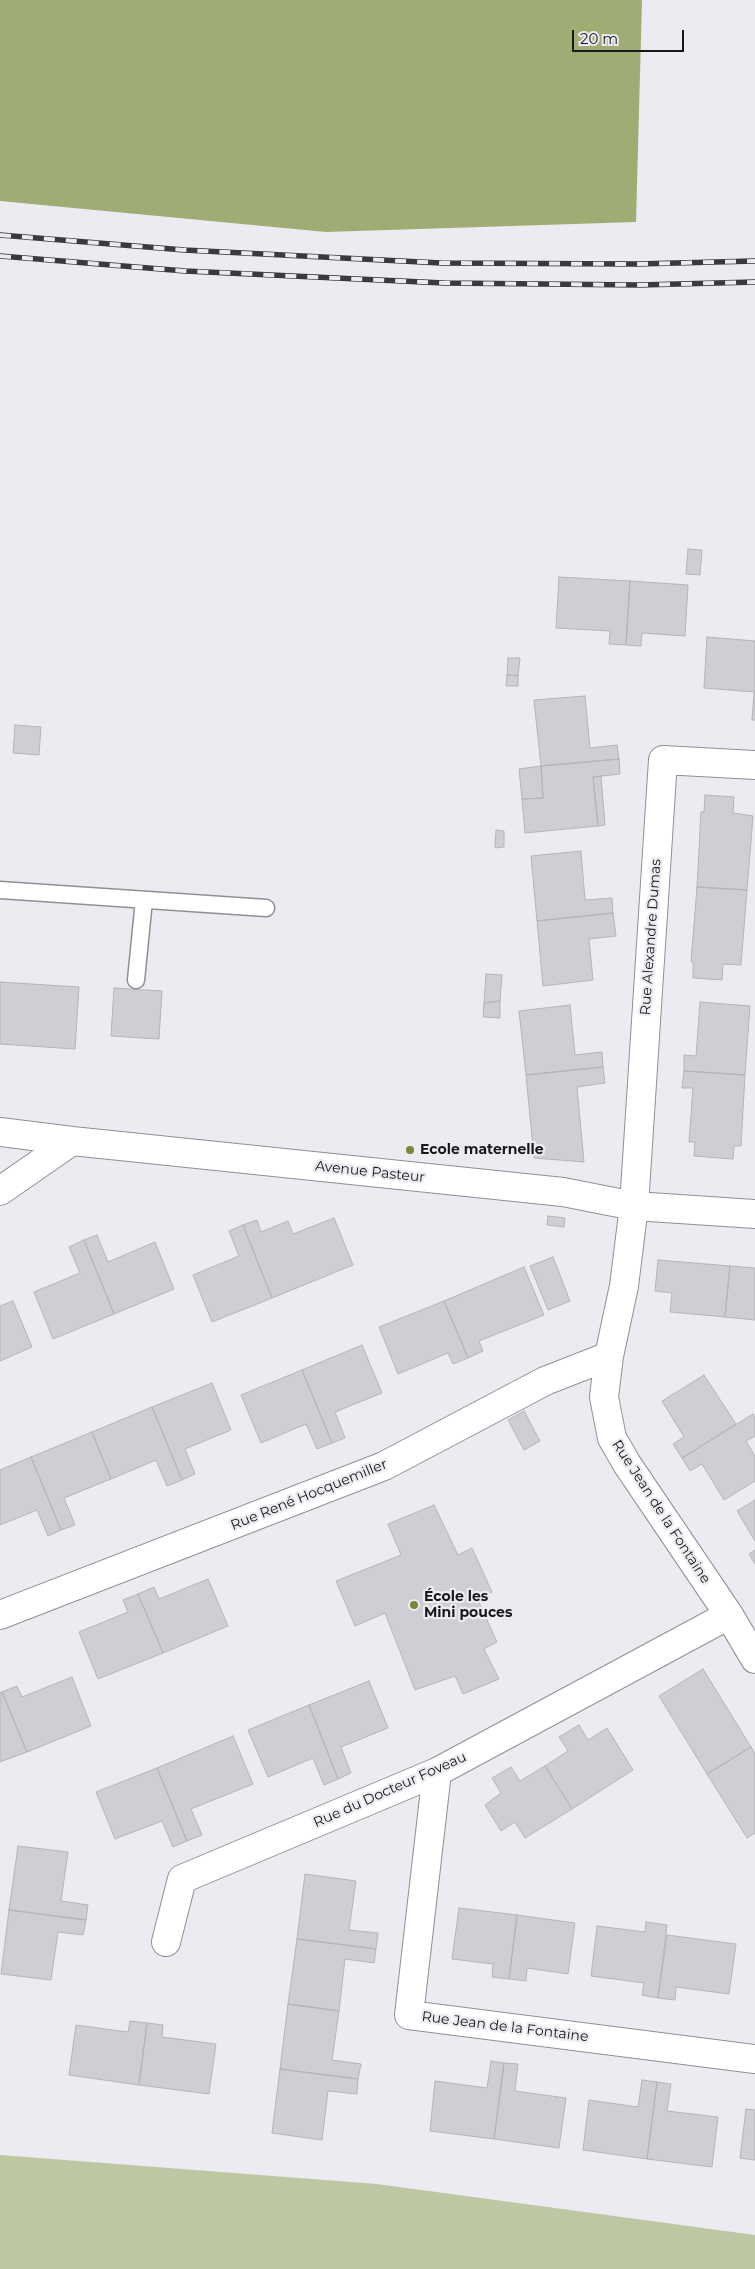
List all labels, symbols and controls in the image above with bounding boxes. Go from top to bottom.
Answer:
scale bar [575,20,688,52]
text: 20 m [580,29,618,48]
street label: Rue Alexandre Dumas [637,858,665,1016]
place label: Ecole maternelle [420,1142,544,1158]
marker: Ecole maternelle [404,1144,416,1156]
street label: Avenue Pasteur [314,1158,426,1186]
street label: Rue Jean de la Fontaine [608,1437,714,1587]
street label: Rue René Hocquemiller [228,1456,390,1534]
place label: École les Mini pouces [424,1589,512,1621]
marker: École les Mini pouces [408,1599,420,1611]
street label: Rue du Docteur Foveau [311,1749,469,1831]
street label: Rue Jean de la Fontaine [421,2008,589,2046]

